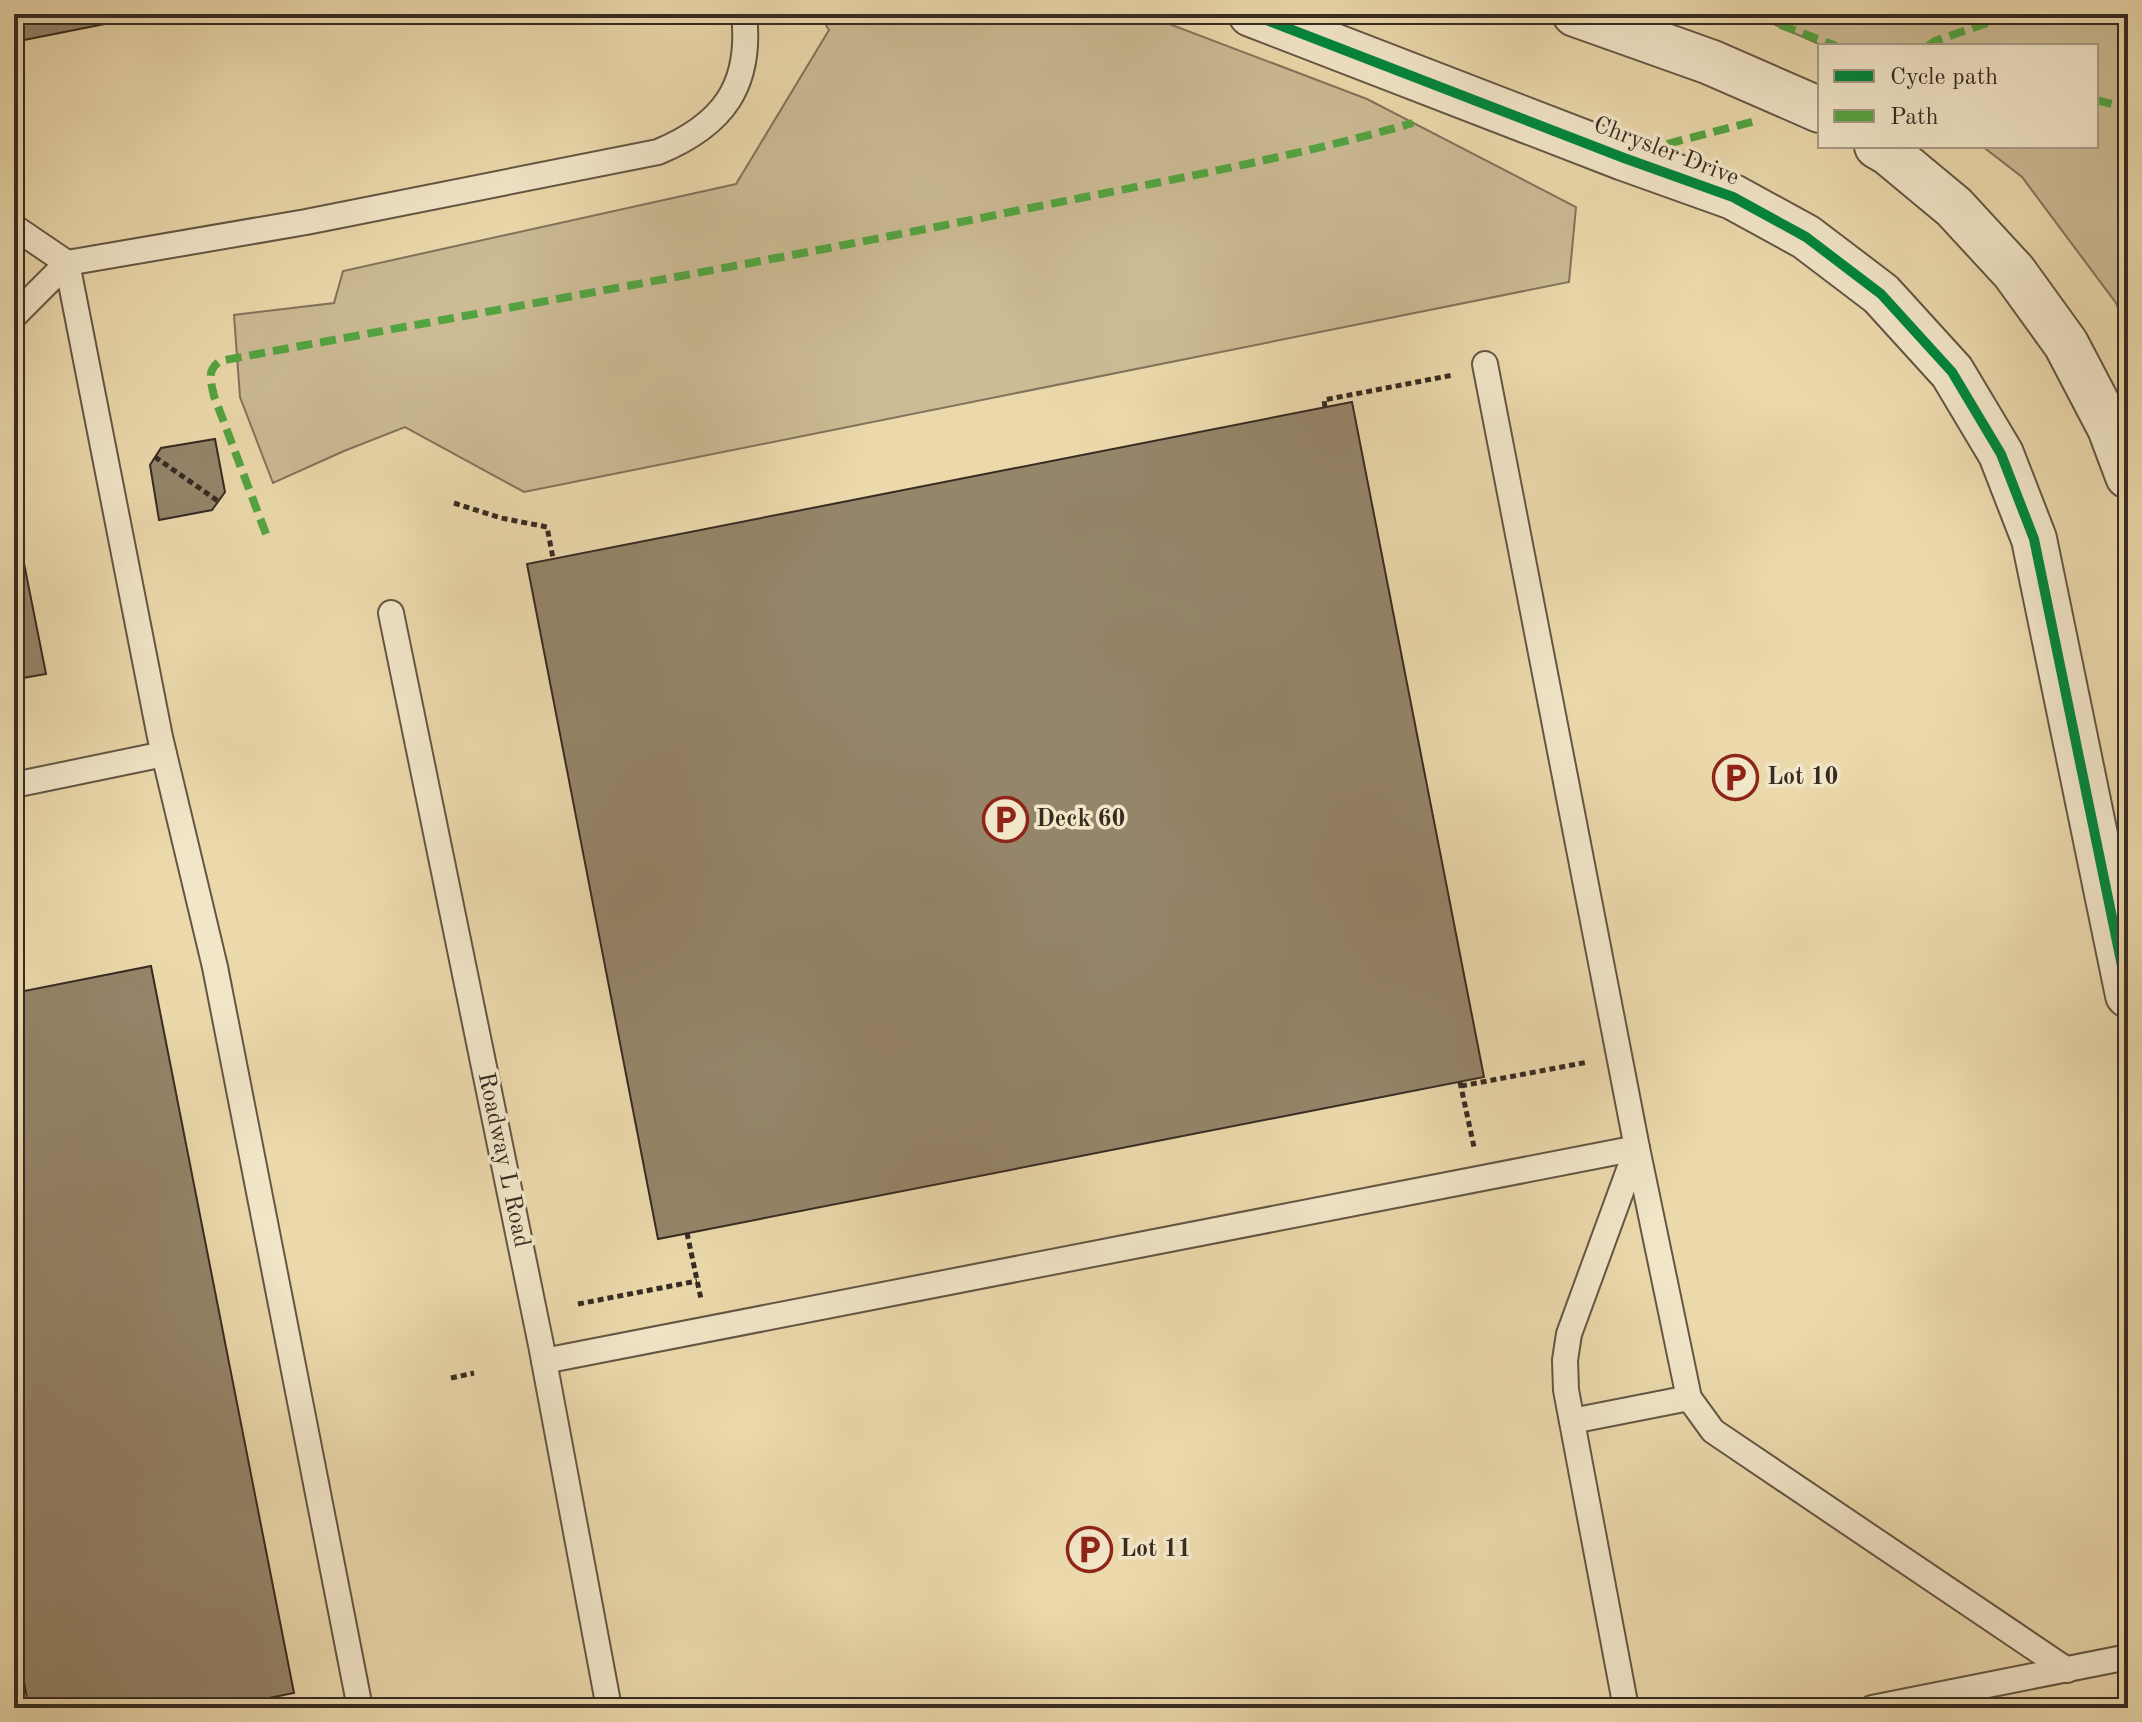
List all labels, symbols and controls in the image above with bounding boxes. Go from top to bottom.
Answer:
legend [1818,44,2098,148]
text: Cycle path [1890,66,1998,90]
text: Path [1890,106,1939,130]
street label: Chrysler Drive [1590,113,1742,191]
parking icon: Lot 10 [1712,754,1760,802]
place label: Lot 10 [1767,766,1838,790]
parking icon: Deck 60 [981,796,1029,844]
place label: Deck 60 [1036,808,1125,832]
street label: Roadway L Road [473,1070,533,1250]
parking icon: Lot 11 [1065,1526,1113,1574]
place label: Lot 11 [1120,1538,1191,1562]

